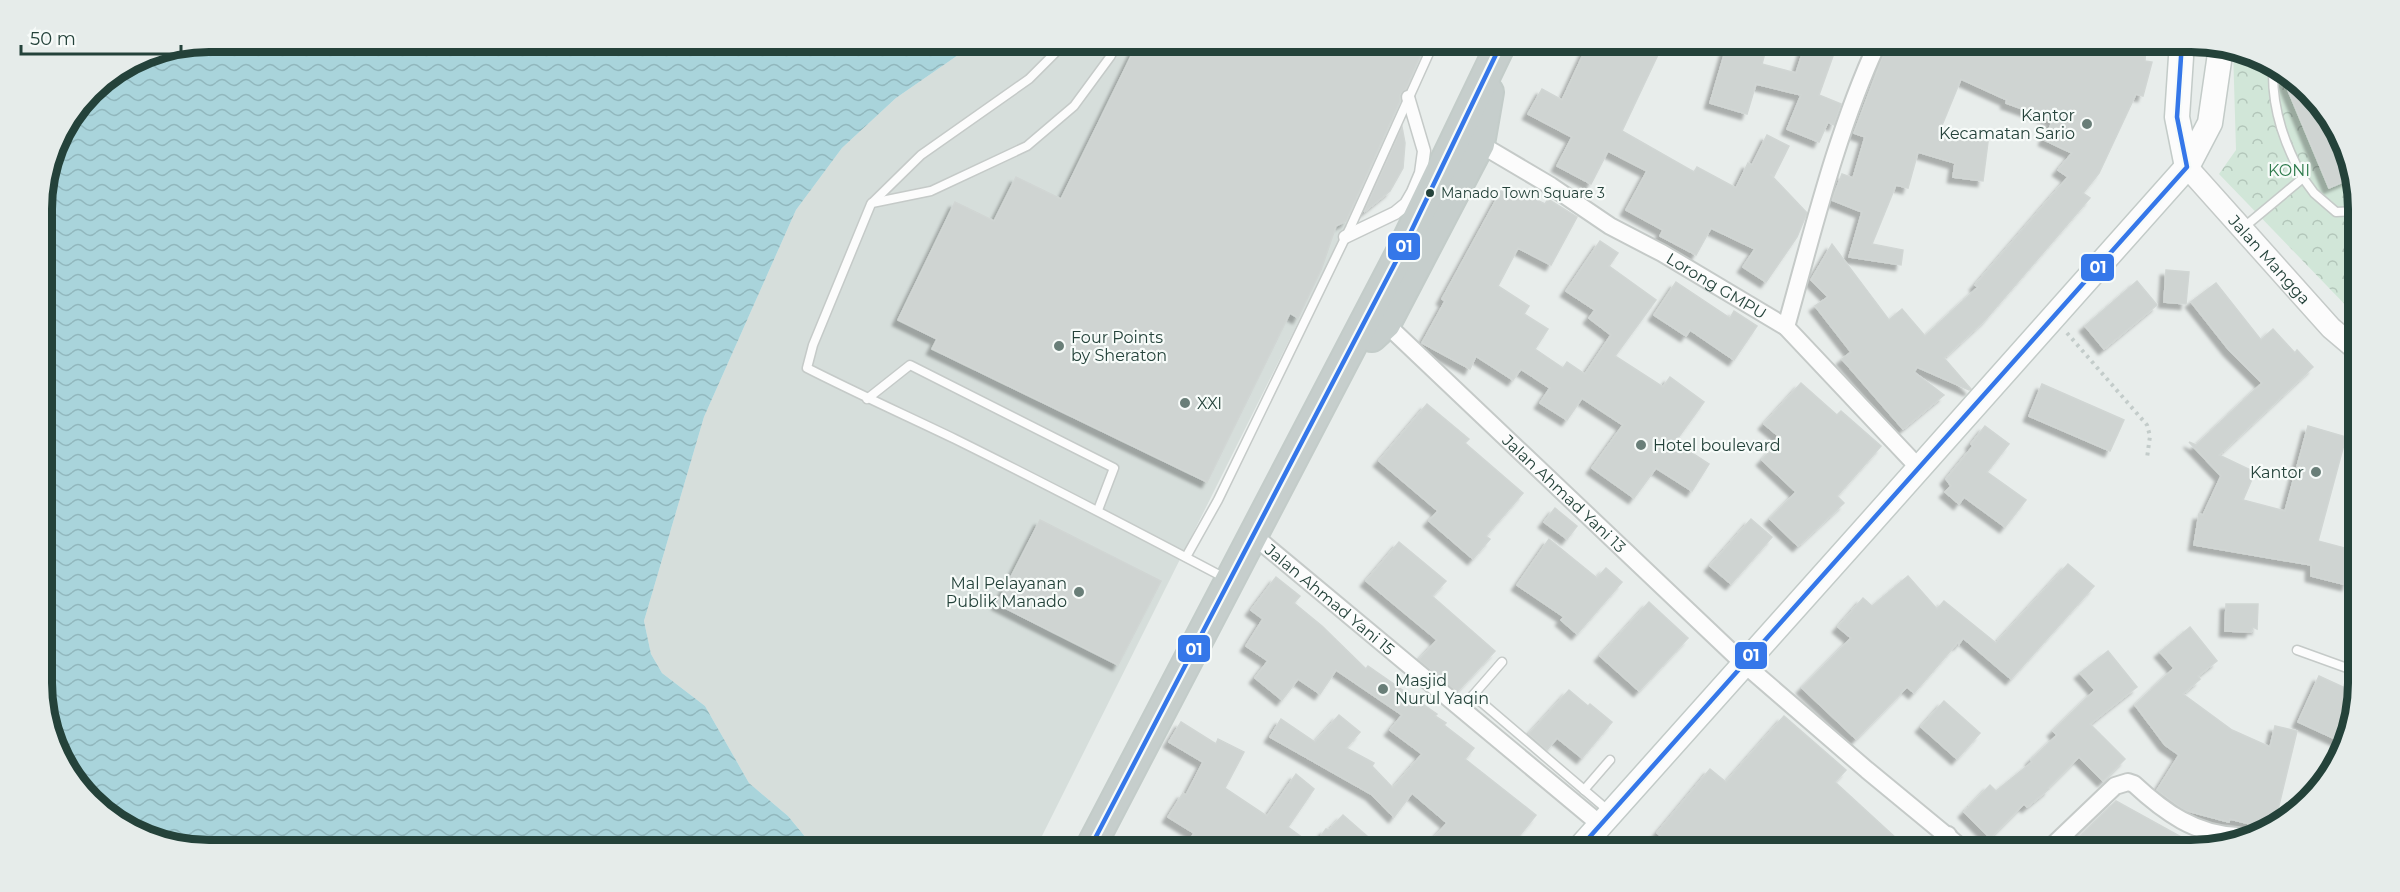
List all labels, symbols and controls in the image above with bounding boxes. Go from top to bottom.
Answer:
scale bar [21,18,182,56]
text: 50 m [30,28,76,50]
place label: Kantor Kecamatan Sario [1939,106,2075,143]
marker: Kantor Kecamatan Sario [2080,117,2094,131]
park label: KONI [2268,161,2310,180]
place label: Manado Town Square 3 [1441,184,1605,202]
marker: Manado Town Square 3 [1424,187,1436,199]
street label: Jalan Mangga [2224,210,2314,308]
line badge: 01 [1387,232,1421,261]
text: 01 [1395,237,1413,256]
street label: Lorong GMPU [1663,248,1770,323]
line badge: 01 [2080,253,2115,282]
text: 01 [2089,258,2107,277]
place label: Four Points by Sheraton [1071,328,1167,365]
marker: Four Points by Sheraton [1052,339,1066,353]
place label: XXI [1197,394,1222,413]
marker: XXI [1178,396,1192,410]
street label: Jalan Ahmad Yani 13 [1498,430,1630,556]
place label: Hotel boulevard [1653,436,1781,455]
marker: Hotel boulevard [1634,438,1648,452]
place label: Kantor [2250,463,2304,482]
marker: Kantor [2309,465,2323,479]
street label: Jalan Ahmad Yani 15 [1261,539,1399,659]
place label: Mal Pelayanan Publik Manado [946,574,1067,611]
marker: Mal Pelayanan Publik Manado [1072,585,1086,599]
line badge: 01 [1177,634,1211,663]
text: 01 [1185,640,1203,659]
line badge: 01 [1734,641,1768,670]
text: 01 [1742,646,1760,665]
place label: Masjid Nurul Yaqin [1395,671,1489,708]
marker: Masjid Nurul Yaqin [1376,682,1390,696]

